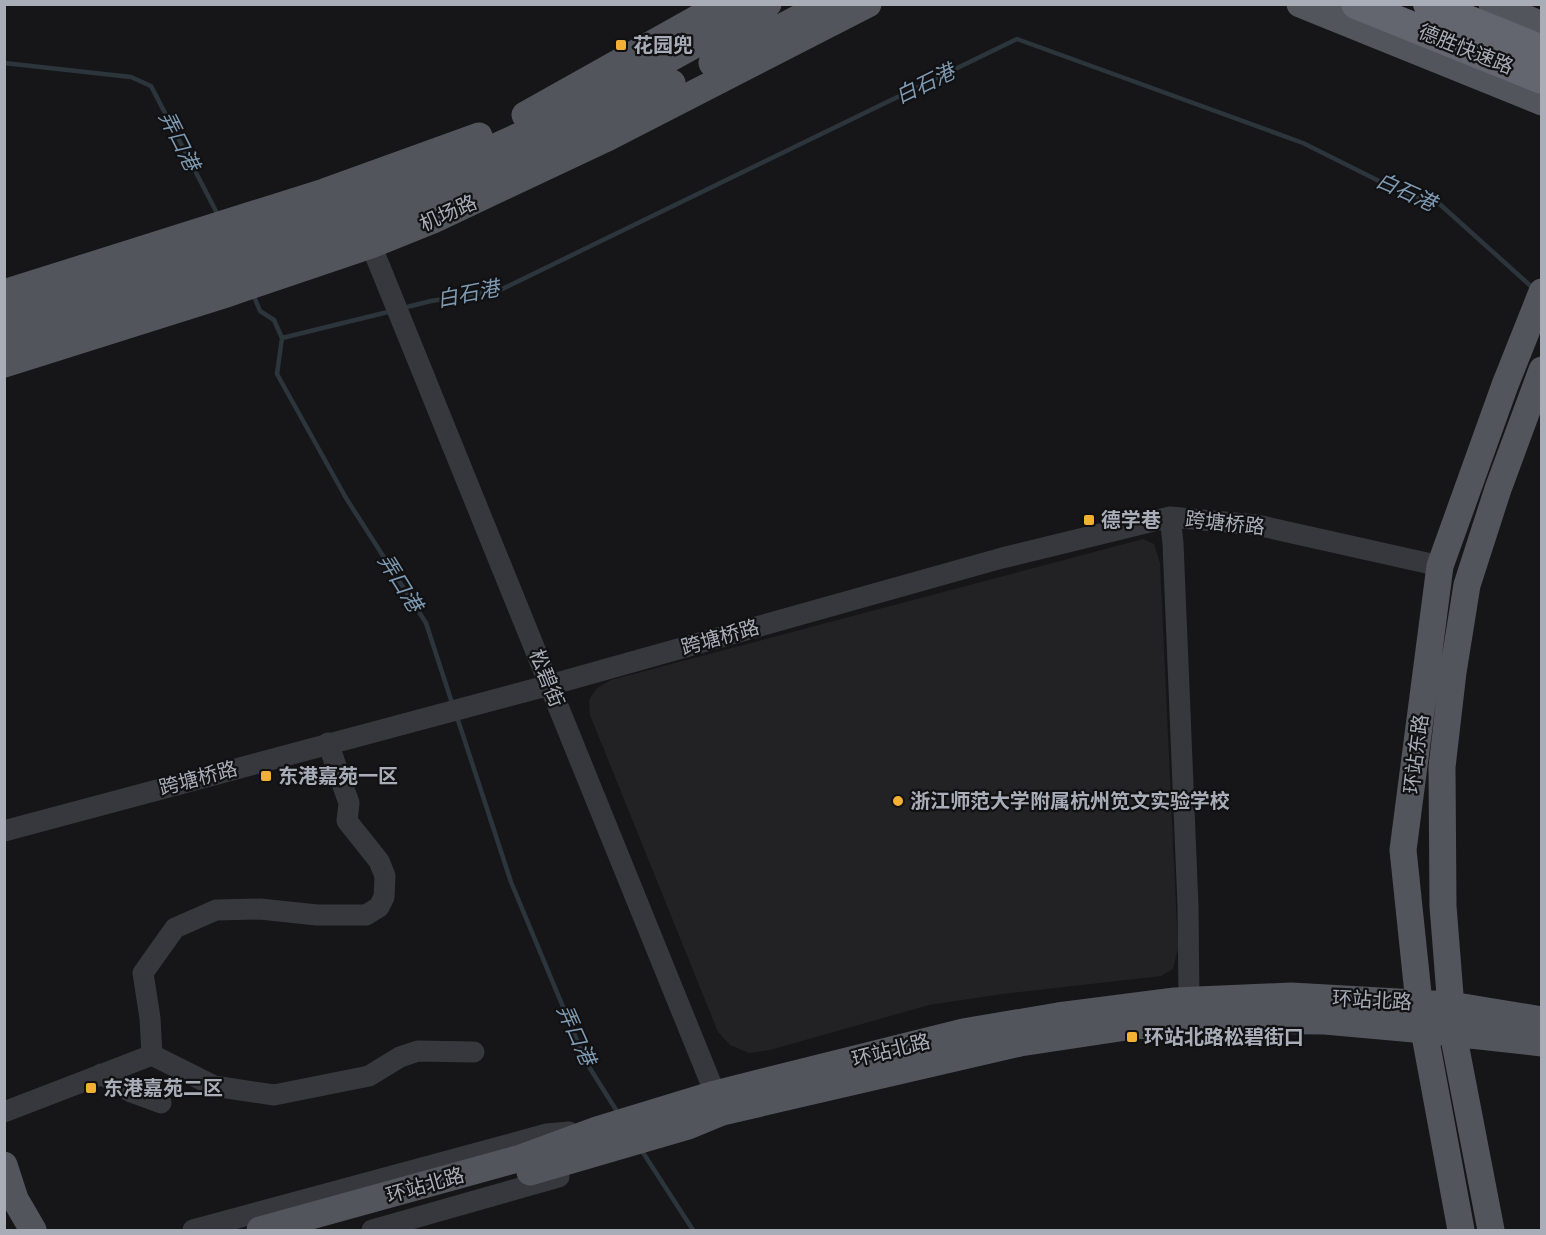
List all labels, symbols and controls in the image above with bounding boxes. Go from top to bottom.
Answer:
street label: 德胜快速路 [1414,17,1518,81]
place label: 花园兜 [633,31,693,59]
marker: 花园兜 [614,38,628,52]
water label: 白石港 [890,55,962,110]
water label: 弄口港 [152,106,208,178]
water label: 白石港 [1372,165,1444,219]
street label: 机场路 [415,188,481,238]
water label: 白石港 [434,273,505,314]
street label: 跨塘桥路 [1184,505,1266,541]
place label: 德学巷 [1101,506,1161,534]
marker: 德学巷 [1082,513,1096,527]
water label: 弄口港 [371,548,431,620]
street label: 跨塘桥路 [678,613,762,661]
street label: 松碧街 [523,645,571,711]
street label: 环站东路 [1397,713,1435,795]
street label: 跨塘桥路 [156,754,240,802]
place label: 东港嘉苑一区 [278,762,398,790]
marker: 东港嘉苑一区 [259,769,273,783]
place label: 浙江师范大学附属杭州笕文实验学校 [910,787,1230,815]
marker: 浙江师范大学附属杭州笕文实验学校 [891,794,905,808]
street label: 环站北路 [1331,984,1413,1016]
water label: 弄口港 [550,1000,604,1072]
place label: 环站北路松碧街口 [1144,1023,1304,1051]
street label: 环站北路 [849,1027,933,1073]
marker: 环站北路松碧街口 [1125,1030,1139,1044]
place label: 东港嘉苑二区 [103,1074,223,1102]
marker: 东港嘉苑二区 [84,1081,98,1095]
street label: 环站北路 [383,1161,467,1209]

